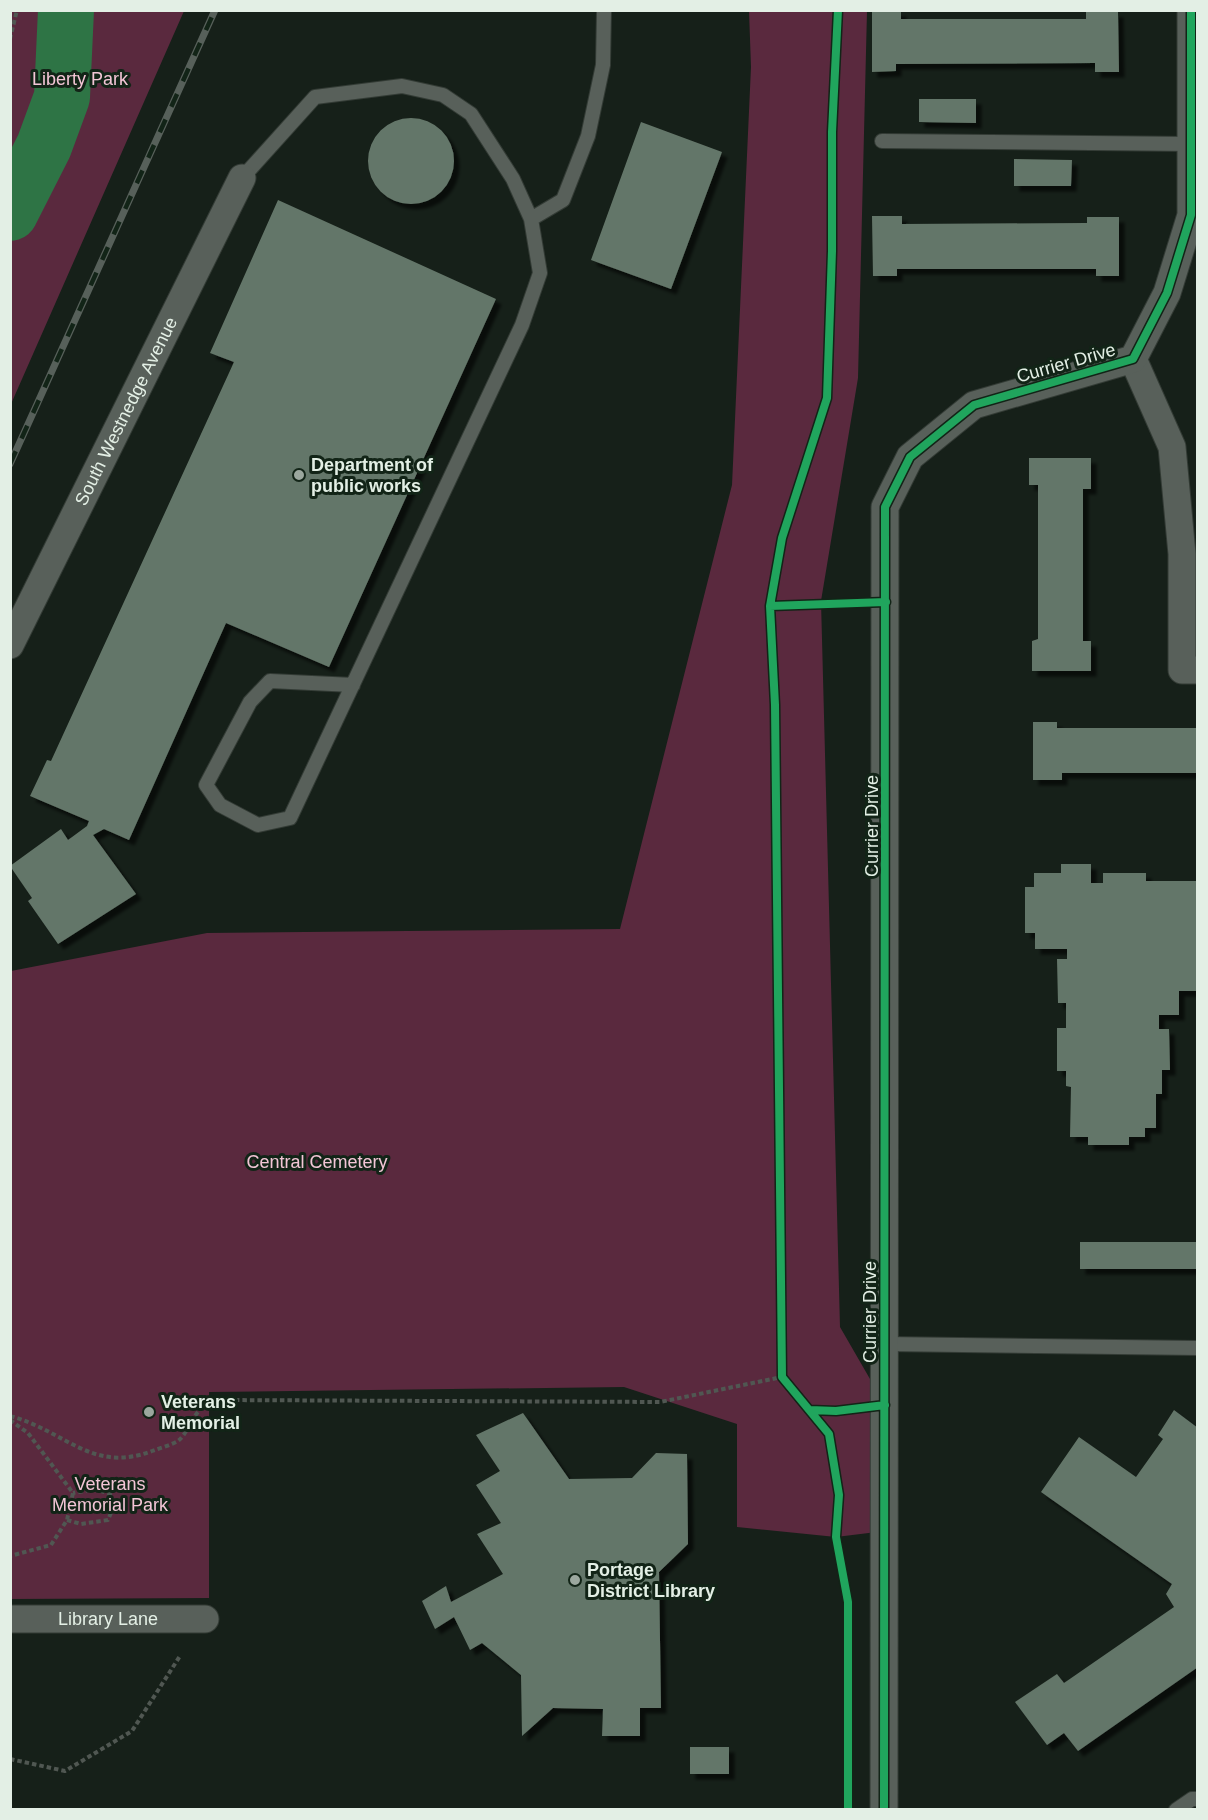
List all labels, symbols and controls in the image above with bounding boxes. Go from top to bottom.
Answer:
park label: Liberty Park [32,69,129,89]
street label: South Westnedge Avenue [71,314,181,509]
street label: Currier Drive [1014,339,1118,387]
place label: Department of public works [311,455,434,496]
marker: Department of public works [292,468,306,482]
street label: Currier Drive [862,775,882,877]
park label: Central Cemetery [246,1152,388,1172]
street label: Currier Drive [860,1261,880,1363]
place label: Veterans Memorial [161,1392,240,1433]
marker: Veterans Memorial [142,1405,156,1419]
park label: Veterans Memorial Park [52,1474,169,1515]
place label: Portage District Library [587,1560,715,1601]
marker: Portage District Library [568,1573,582,1587]
street label: Library Lane [58,1609,158,1629]

